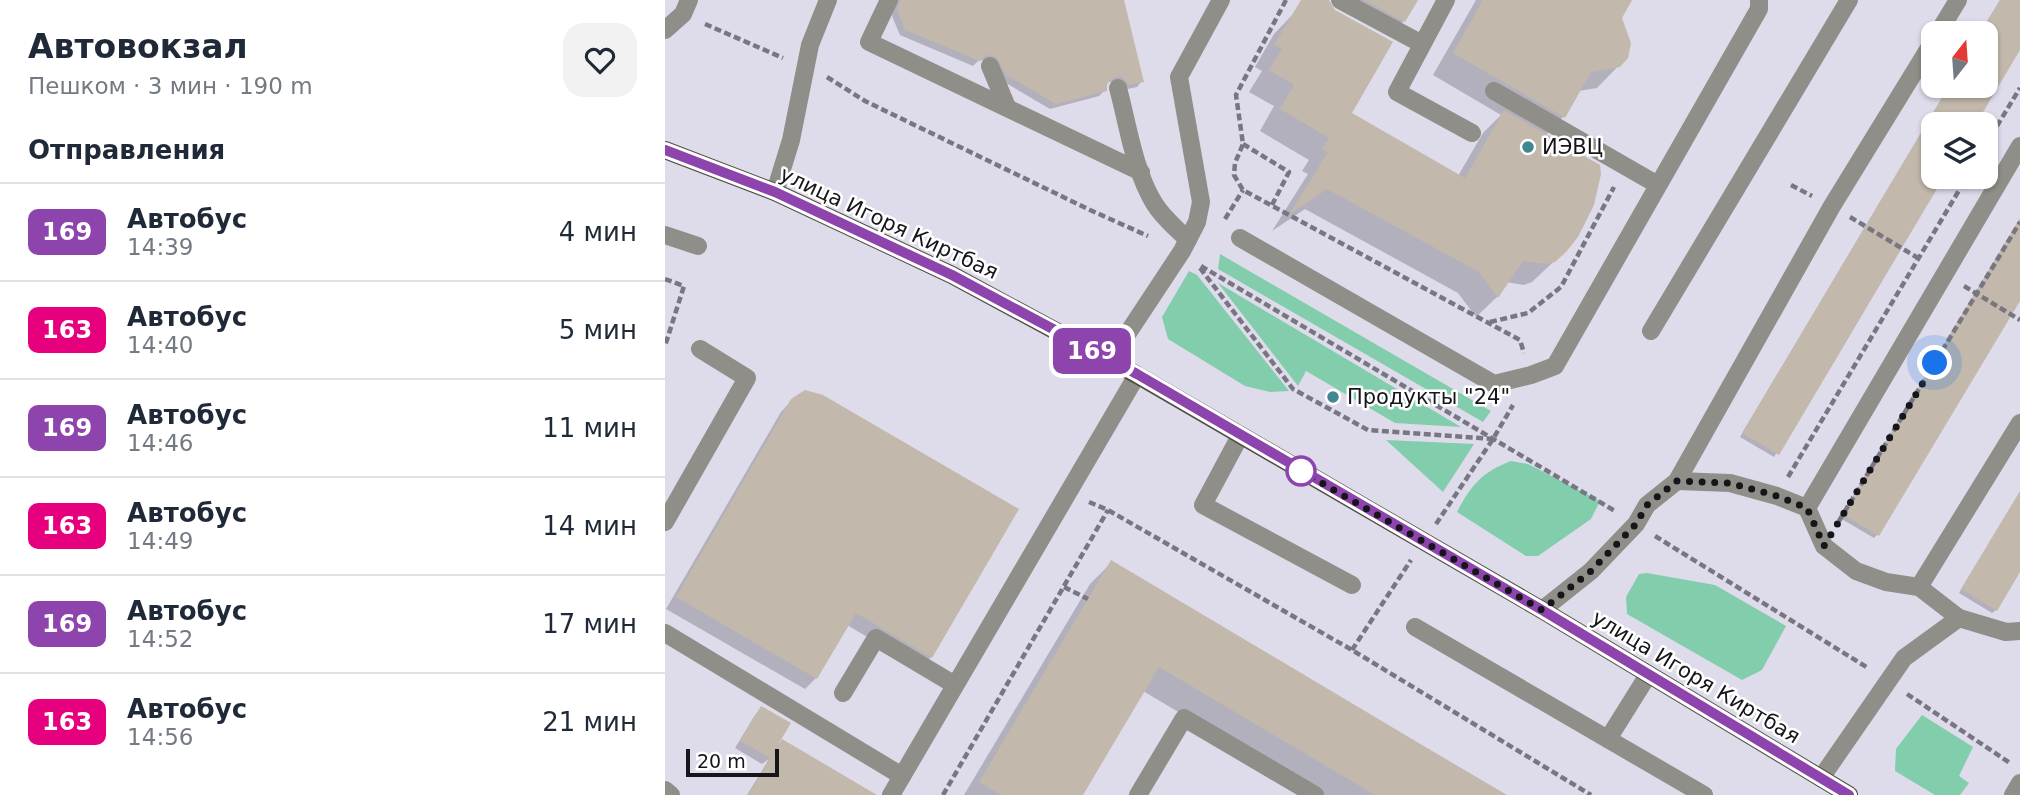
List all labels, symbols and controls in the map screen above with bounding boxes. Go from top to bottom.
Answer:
north arrow [1921,21,1999,98]
map controls [1921,21,1998,189]
button: heart [563,23,637,97]
text: Автовокзал [28,27,248,66]
text: Пешком · 3 мин · 190 m [28,73,313,99]
button: layers [1921,112,1998,189]
text: Отправления [28,135,225,165]
place label: ИЭВЦ [1542,135,1603,159]
marker: ИЭВЦ [1520,139,1536,155]
street label: улица Игоря Киртбая [776,162,1002,284]
text: Автобус [127,204,247,234]
text: 4 мин [559,217,637,247]
text: 169 [42,218,92,246]
text: 14:39 [127,234,193,260]
text: Автобус [127,302,247,332]
text: 5 мин [559,315,637,345]
text: 163 [42,316,92,344]
line badge: 169 [1052,328,1132,374]
text: 14:40 [127,332,193,358]
text: 169 [1067,337,1117,365]
your location [1917,345,1952,380]
place label: Продукты "24" [1347,385,1510,409]
marker: Продукты "24" [1325,389,1341,405]
text: Автобус [127,400,247,430]
text: 11 мин [542,413,637,443]
text: 169 [42,414,92,442]
text: 14:46 [127,430,193,456]
unlabelled marker [1286,456,1316,486]
text: Автобус [127,498,247,528]
text: 14 мин [542,511,637,541]
text: 163 [42,512,92,540]
text: 14:49 [127,528,193,554]
text: Автобус [127,596,247,626]
street label: улица Игоря Киртбая [1588,605,1804,749]
text: 17 мин [542,609,637,639]
text: 169 [42,610,92,638]
text: 14:52 [127,626,193,652]
text: Автобус [127,694,247,724]
text: 21 мин [542,707,637,737]
text: 163 [42,708,92,736]
text: 14:56 [127,724,193,750]
scale bar [686,746,779,778]
text: 20 m [697,750,746,772]

